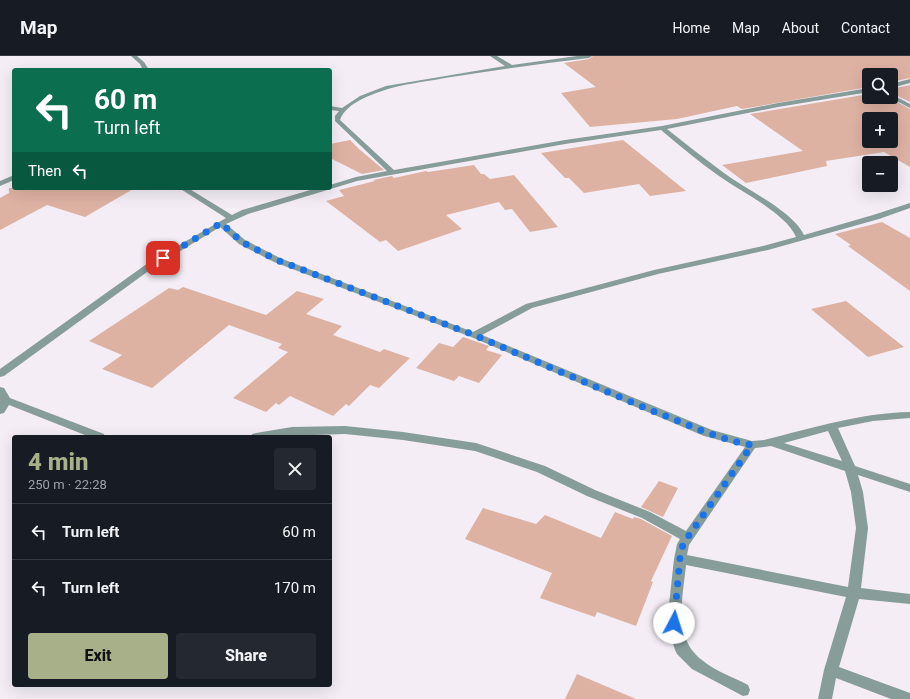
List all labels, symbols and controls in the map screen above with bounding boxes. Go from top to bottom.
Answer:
text: Map [20,16,58,39]
text: Home [672,20,710,36]
text: Map [732,20,760,36]
text: About [782,20,819,36]
text: Contact [841,20,890,36]
map controls [862,68,898,192]
button: search [862,68,898,104]
text: 60 m [94,83,157,116]
icon: left [28,84,80,136]
button: + [862,112,898,148]
text: Turn left [94,117,160,138]
button: − [862,156,898,192]
icon: left [69,160,91,182]
text: Then [28,162,61,180]
pin [146,241,180,275]
icon: arrive [152,247,174,269]
text: 4 min [28,448,89,476]
button: close [274,448,316,490]
text: 250 m · 22:28 [28,477,107,492]
icon: left [28,521,50,543]
text: Turn left [62,523,119,541]
text: 60 m [282,523,316,541]
icon: left [28,577,50,599]
text: Turn left [62,579,119,597]
text: 170 m [274,579,316,597]
position arrow [653,602,695,644]
button: Exit [28,633,168,679]
button: Share [176,633,316,679]

